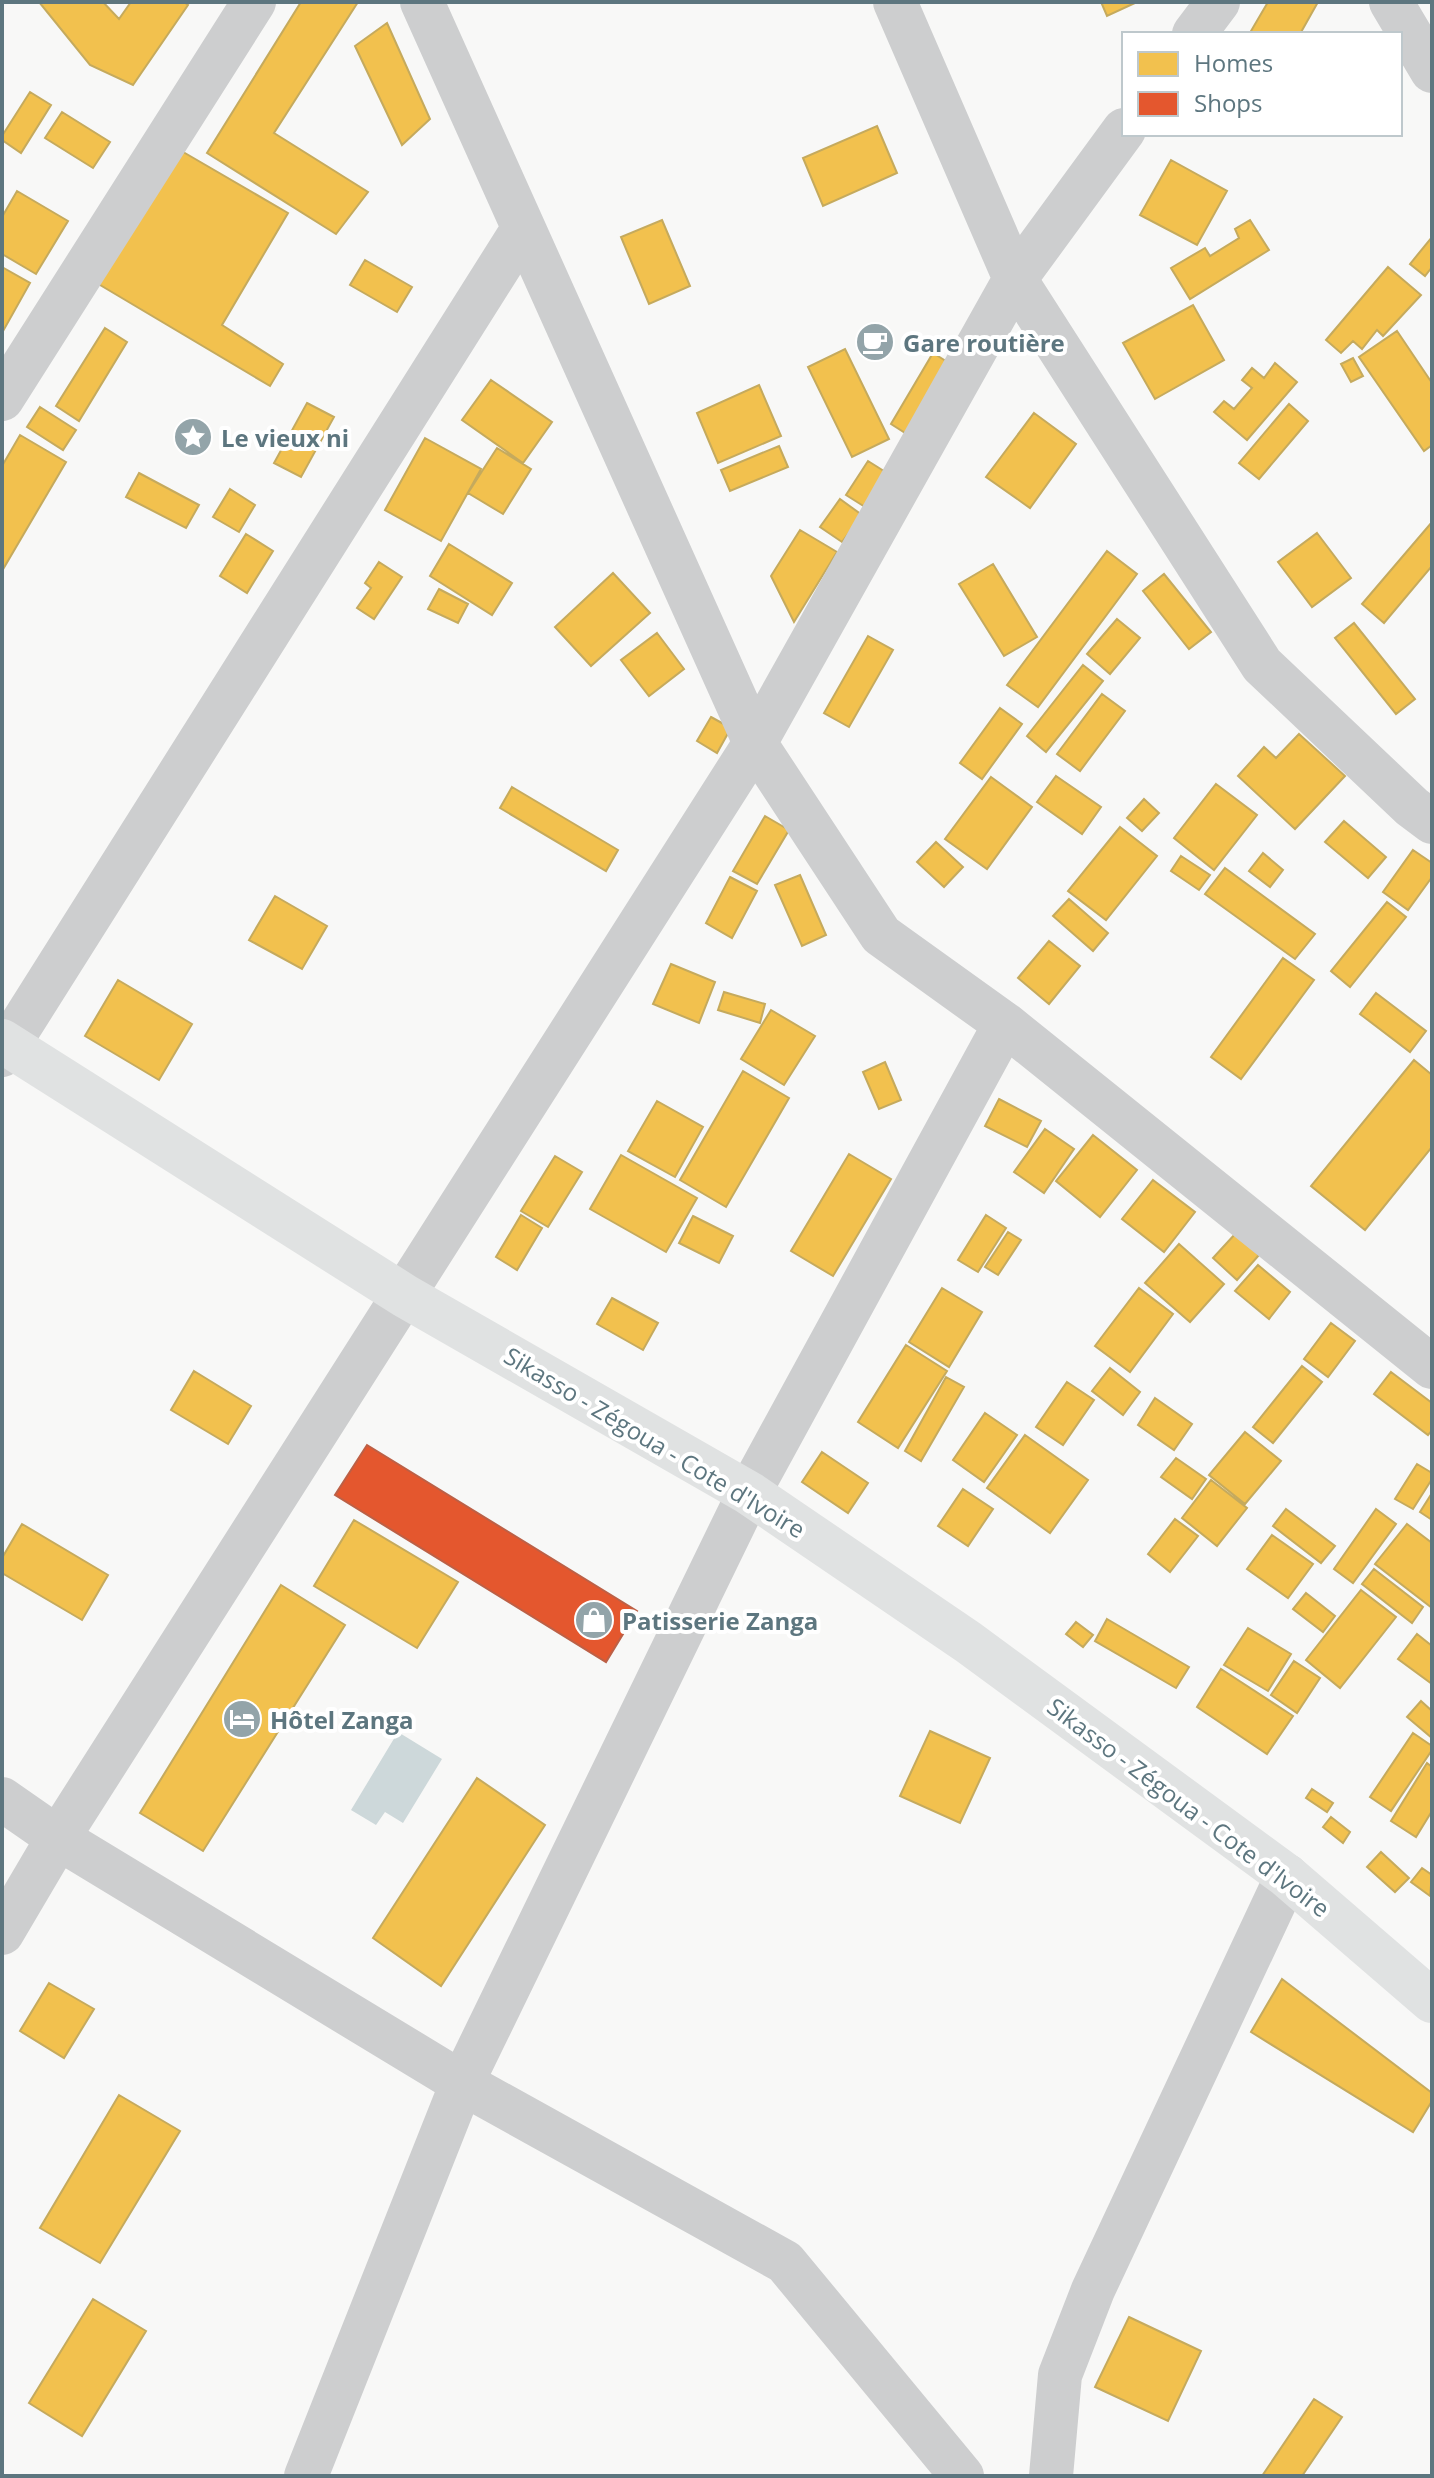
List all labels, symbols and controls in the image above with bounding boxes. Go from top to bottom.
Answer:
legend [1122,32,1402,136]
text: Homes [1194,46,1273,79]
text: Shops [1194,86,1262,119]
cafe icon: Gare routière [854,321,896,363]
place label: Gare routière [903,326,1065,359]
place icon: Le vieux ni [172,416,214,458]
place label: Le vieux ni [221,421,349,454]
street label: Sikasso - Zégoua - Cote d'Ivoire [498,1339,812,1545]
shop icon: Patisserie Zanga [573,1599,615,1641]
place label: Patisserie Zanga [622,1604,818,1637]
street label: Sikasso - Zégoua - Cote d'Ivoire [1041,1690,1337,1924]
hotel icon: Hôtel Zanga [221,1698,263,1740]
place label: Hôtel Zanga [270,1703,414,1736]

